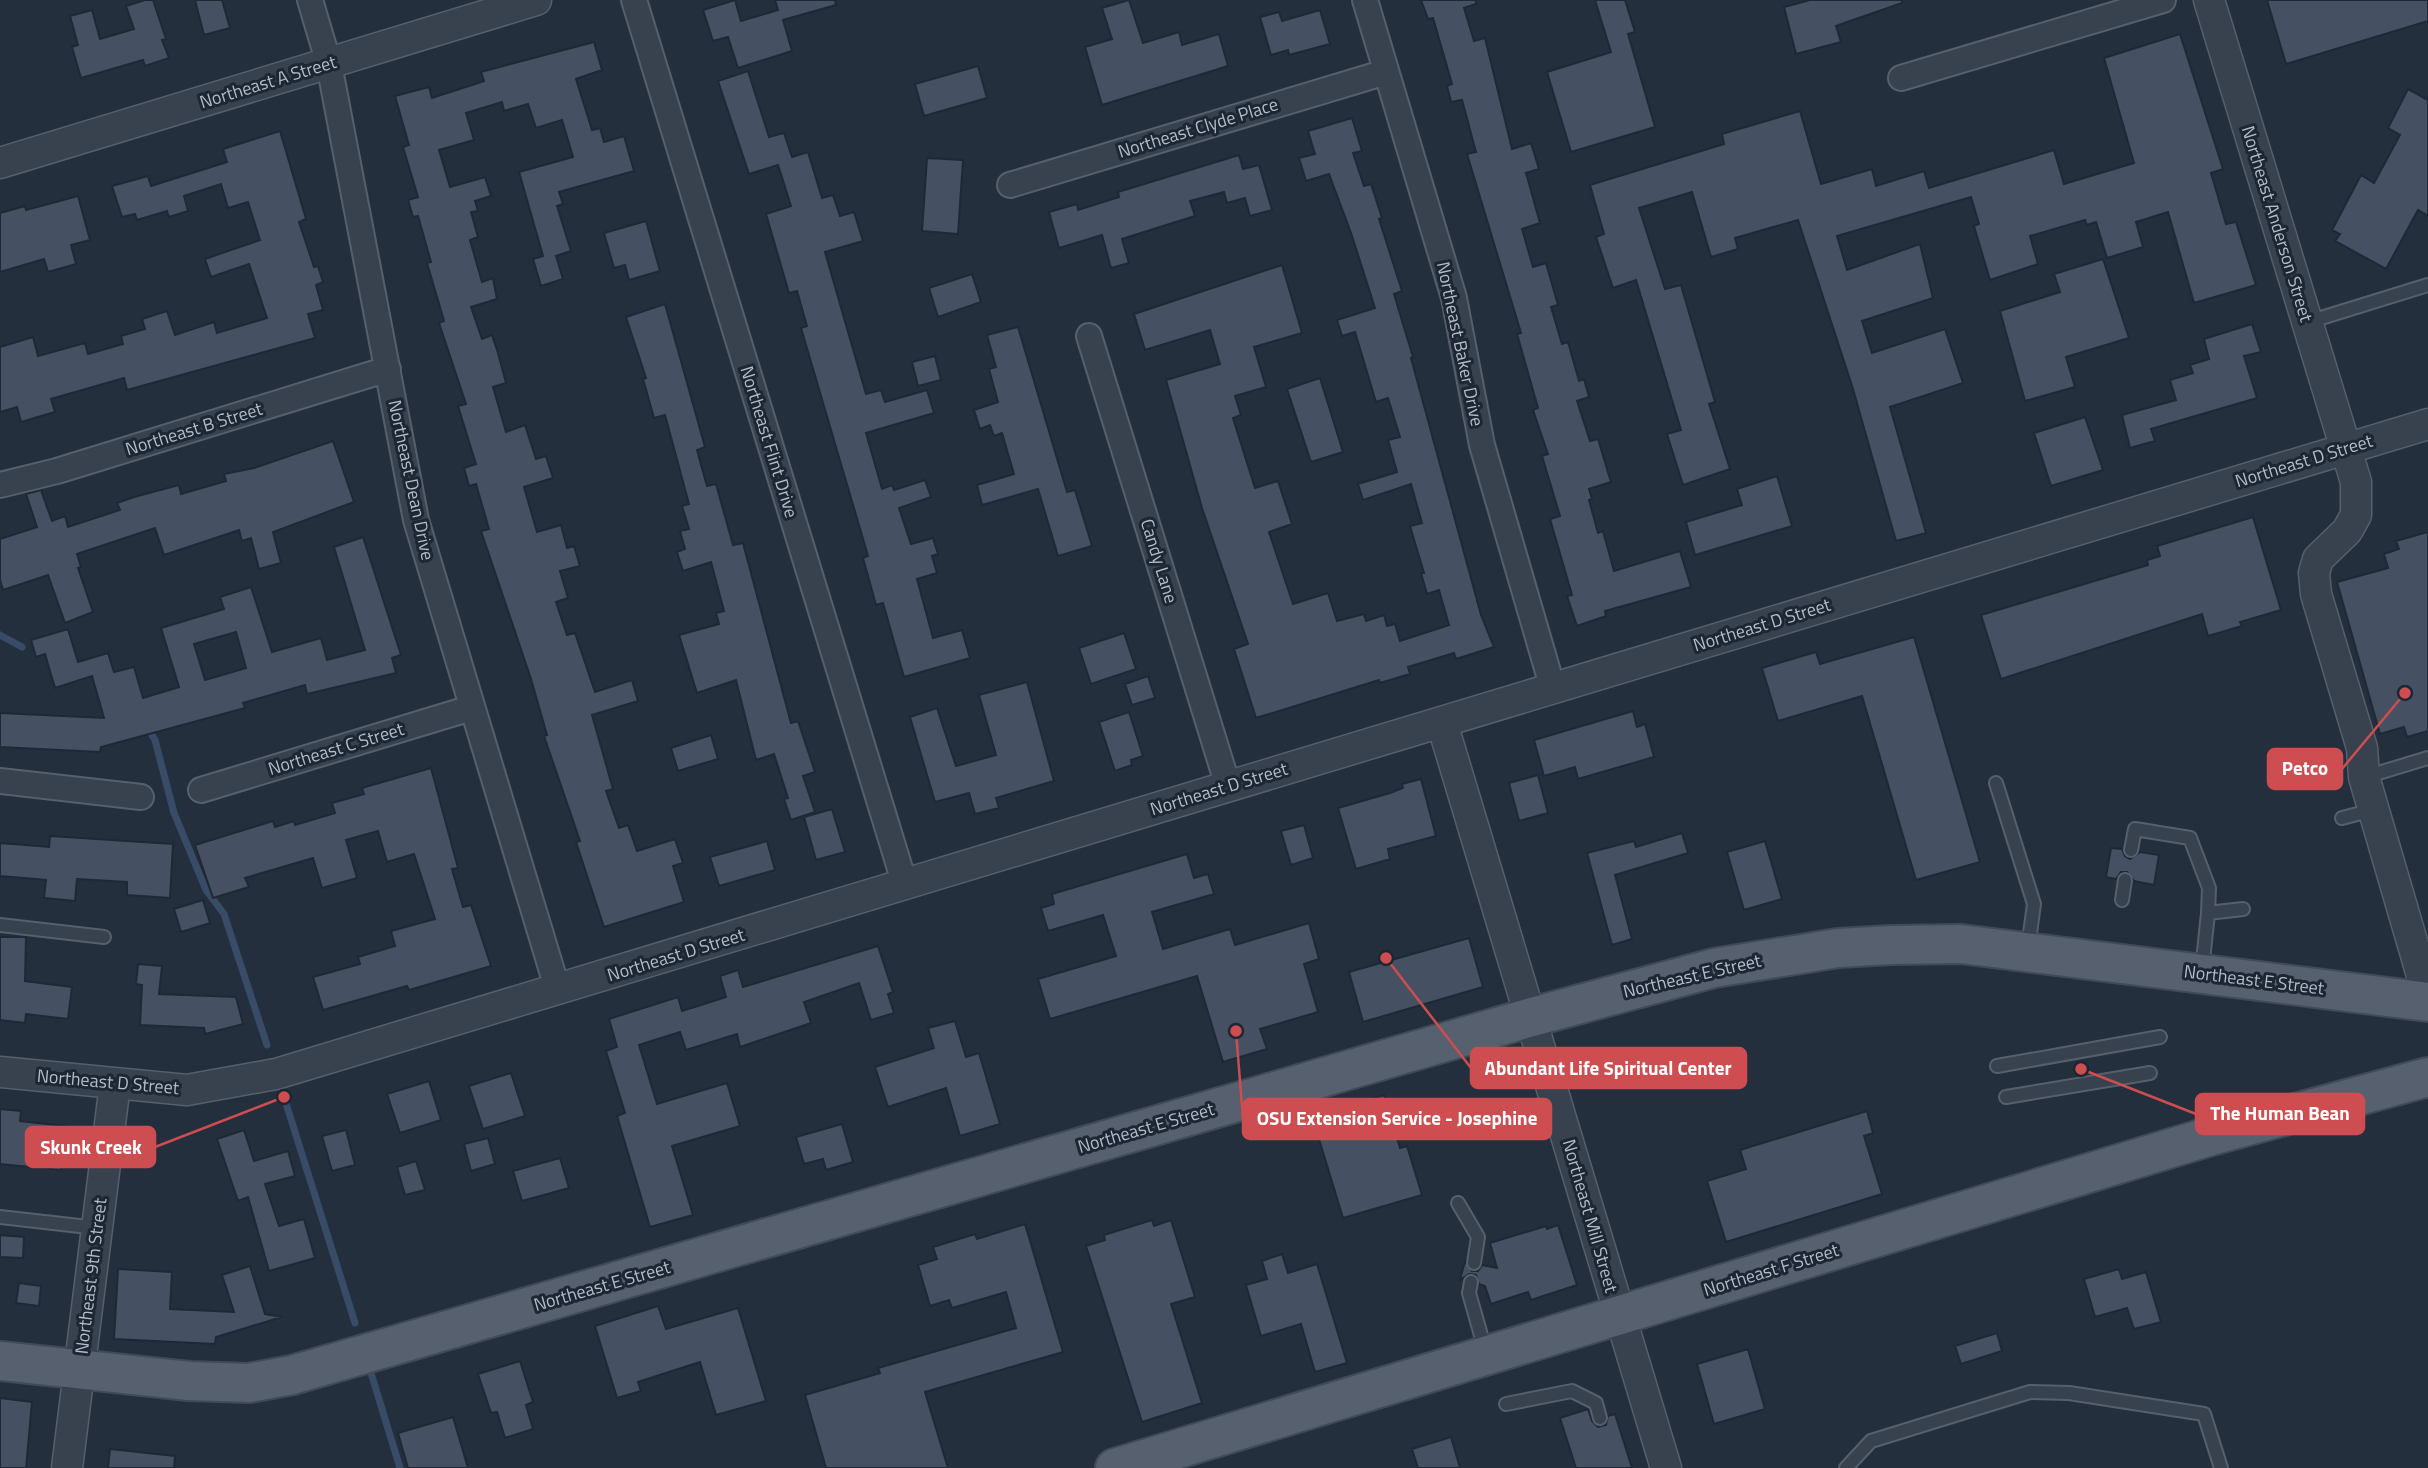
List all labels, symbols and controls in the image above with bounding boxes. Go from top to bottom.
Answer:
street label: Northeast A Street [196,48,340,115]
street label: Northeast Clyde Place [1114,90,1281,165]
street label: Northeast Anderson Street [2235,123,2320,326]
street label: Northeast Baker Drive [1430,259,1491,429]
street label: Northeast Flint Drive [734,363,805,521]
street label: Northeast B Street [122,395,266,462]
street label: Northeast Dean Drive [381,397,442,563]
street label: Northeast D Street [2232,427,2377,494]
street label: Candy Lane [1134,515,1185,606]
street label: Northeast D Street [1690,591,1835,658]
street label: Northeast C Street [265,715,408,782]
callout: Petco [2268,749,2342,789]
text: Petco [2282,753,2328,782]
street label: Northeast D Street [1147,755,1292,822]
street label: Northeast D Street [604,921,749,988]
street label: Northeast E Street [1620,946,1764,1005]
street label: Northeast E Street [2183,958,2326,1002]
callout: Abundant Life Spiritual Center [1471,1048,1746,1088]
text: Abundant Life Spiritual Center [1484,1053,1732,1082]
street label: Northeast D Street [36,1062,181,1101]
callout: The Human Bean [2196,1094,2364,1134]
street label: Northeast E Street [1074,1095,1218,1160]
text: The Human Bean [2210,1098,2350,1127]
callout: OSU Extension Service - Josephine [1243,1099,1551,1139]
text: OSU Extension Service - Josephine [1257,1103,1538,1132]
callout: Skunk Creek [26,1127,155,1167]
text: Skunk Creek [40,1132,142,1161]
street label: Northeast Mill Street [1556,1136,1625,1296]
street label: Northeast 9th Street [68,1196,114,1355]
street label: Northeast F Street [1700,1236,1843,1303]
street label: Northeast E Street [530,1253,674,1318]

